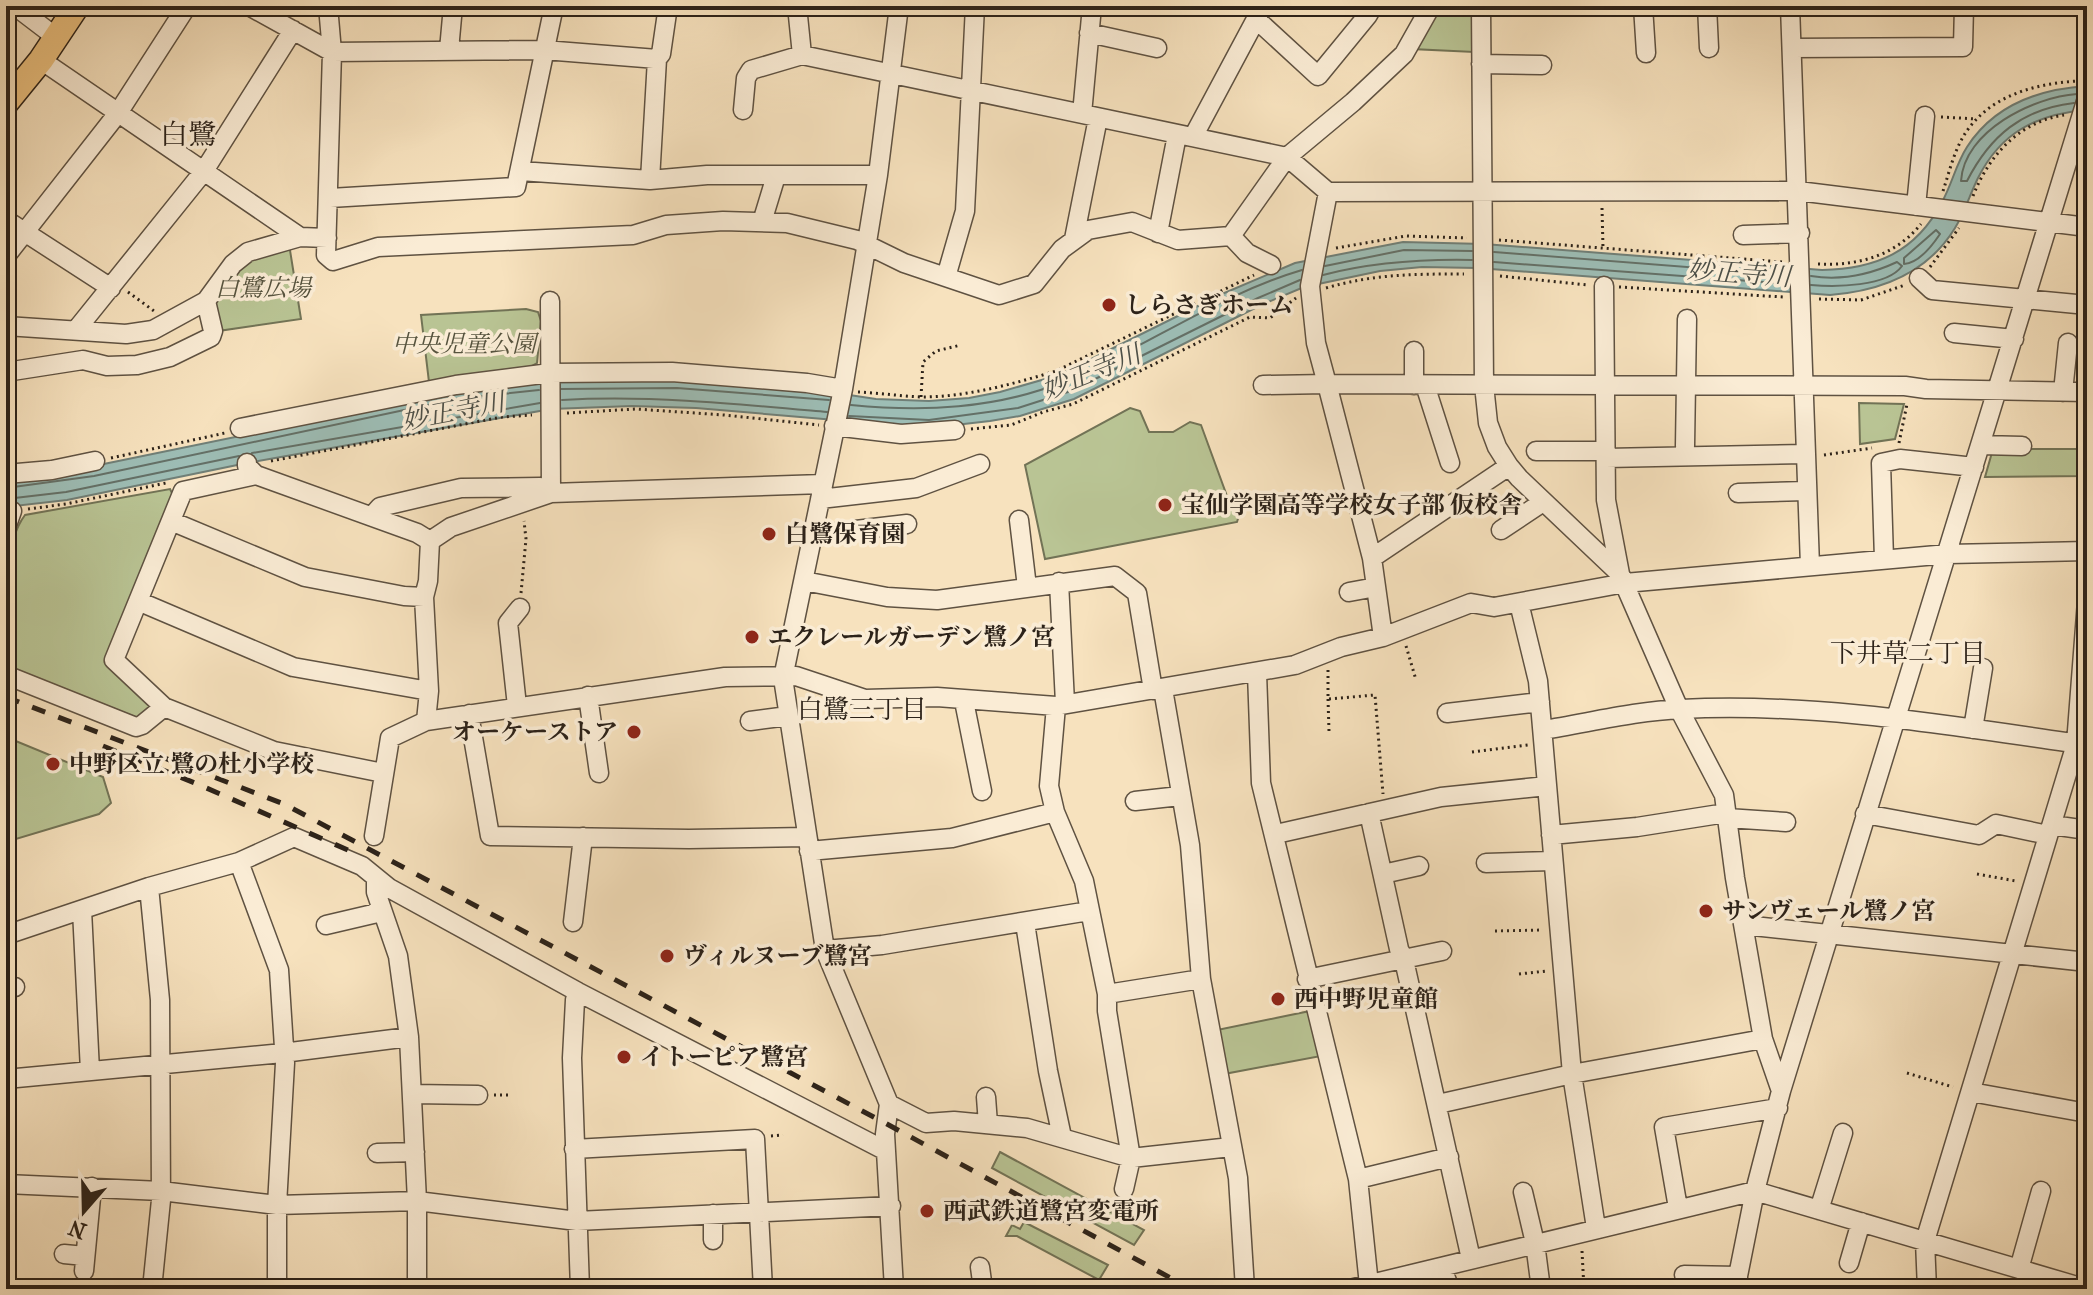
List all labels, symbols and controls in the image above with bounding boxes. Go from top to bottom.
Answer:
district label: 白鷺 [160,118,216,151]
water label: 妙正寺川 [1686,254,1795,293]
park label: 白鷺広場 [215,274,313,302]
place label: しらさぎホーム [1125,291,1293,319]
marker: しらさぎホーム [1100,296,1118,314]
park label: 中央児童公園 [392,330,540,358]
water label: 妙正寺川 [1037,337,1148,406]
water label: 妙正寺川 [399,386,510,437]
place label: 宝仙学園高等学校女子部 仮校舎 [1181,491,1522,519]
marker: 宝仙学園高等学校女子部 仮校舎 [1156,496,1174,514]
place label: 白鷺保育園 [785,520,905,548]
marker: 白鷺保育園 [760,525,778,543]
place label: エクレールガーデン鷺ノ宮 [768,623,1055,651]
marker: エクレールガーデン鷺ノ宮 [743,628,761,646]
district label: 下井草二丁目 [1830,638,1986,669]
district label: 白鷺三丁目 [797,694,927,725]
place label: オーケーストア [452,718,618,746]
marker: オーケーストア [625,723,643,741]
place label: 中野区立 鷺の杜小学校 [69,750,314,778]
marker: 中野区立 鷺の杜小学校 [44,755,62,773]
place label: サンヴェール鷺ノ宮 [1722,897,1935,925]
marker: サンヴェール鷺ノ宮 [1697,902,1715,920]
place label: ヴィルヌーブ鷺宮 [683,942,871,970]
marker: ヴィルヌーブ鷺宮 [658,947,676,965]
place label: 西中野児童館 [1294,985,1438,1013]
marker: 西中野児童館 [1269,990,1287,1008]
place label: イトーピア鷺宮 [640,1043,808,1071]
marker: イトーピア鷺宮 [615,1048,633,1066]
north arrow [44,1171,124,1251]
place label: 西武鉄道鷺宮変電所 [943,1197,1159,1225]
marker: 西武鉄道鷺宮変電所 [918,1202,936,1220]
text: N [65,1214,90,1244]

